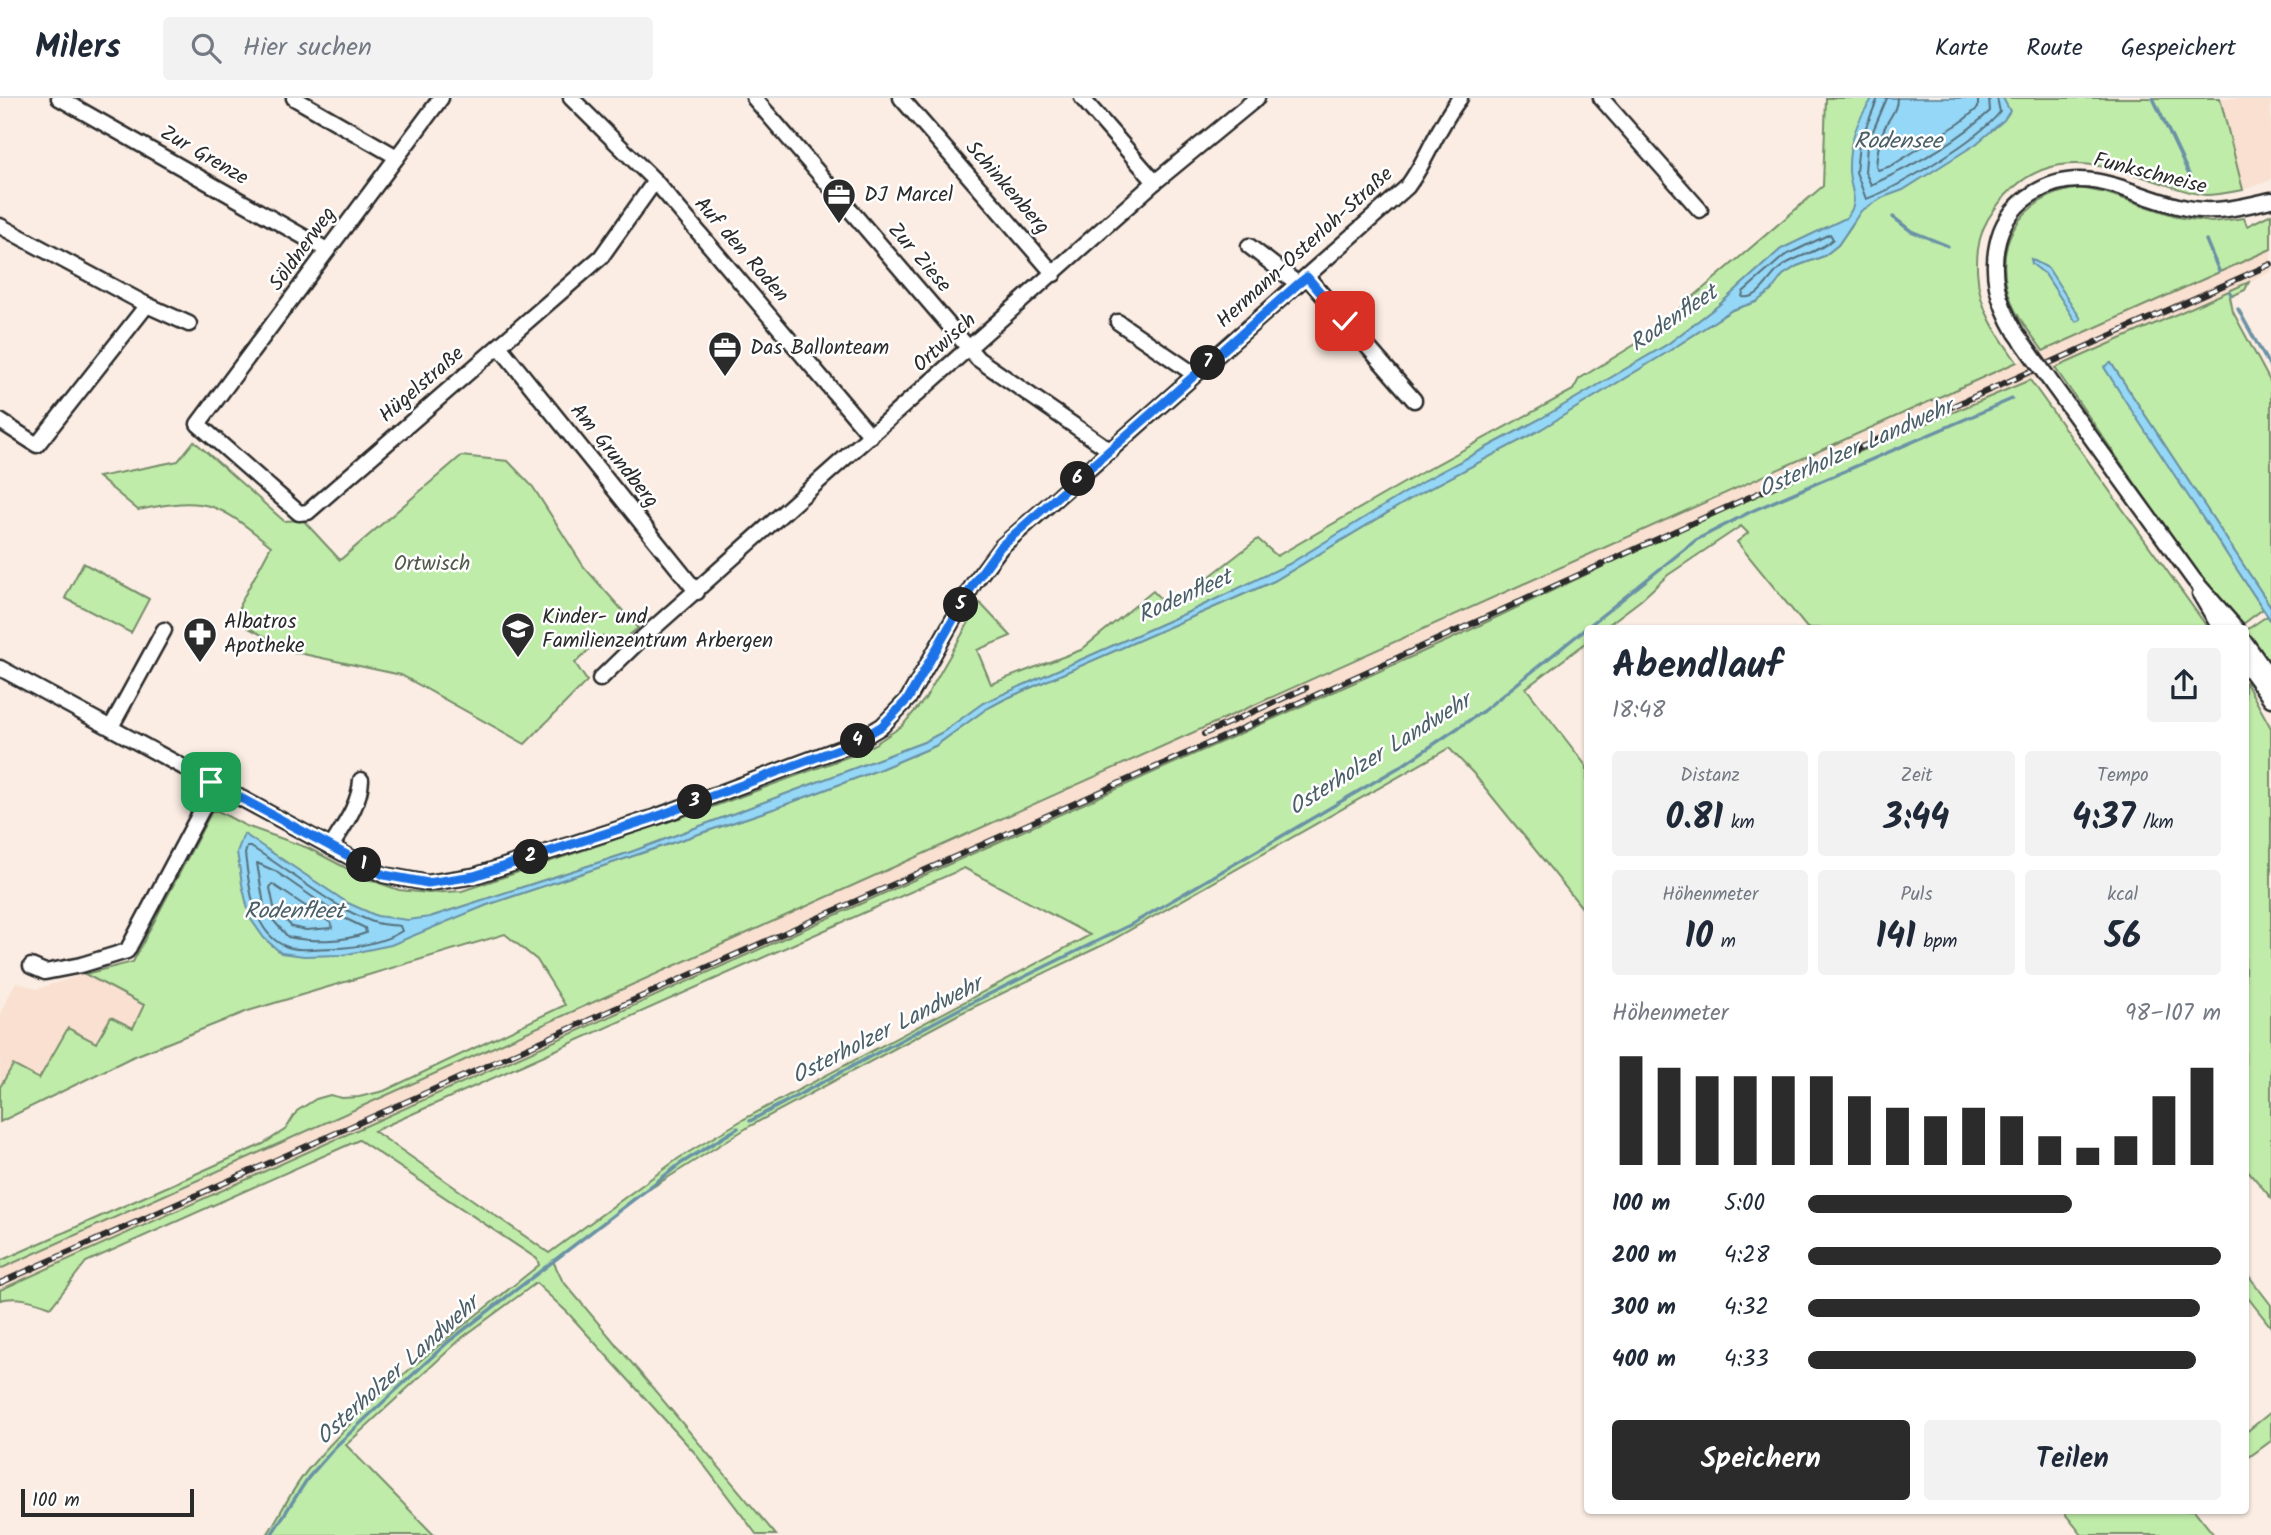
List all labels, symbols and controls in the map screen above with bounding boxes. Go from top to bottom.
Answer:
search box [163,17,653,80]
text: Milers [35,22,121,75]
text: Hier suchen [243,27,372,69]
icon: search [187,29,225,67]
text: Karte [1935,29,1988,68]
text: Route [2026,29,2083,68]
text: Gespeichert [2121,29,2236,68]
street label: Zur Grenze [153,117,255,195]
water label: Rodensee [1854,124,1945,160]
street label: Schinkenberg [957,133,1057,243]
street label: Funkschneise [2090,144,2211,204]
street label: Hermann-Osterloh-Straße [1209,159,1401,337]
office icon: DJ Marcel [820,176,858,225]
place label: DJ Marcel [864,179,953,212]
street label: Auf den Roden [685,189,797,311]
street label: Söldnerweg [261,200,345,298]
street label: Zur Ziese [879,215,959,301]
water label: Rodenfleet [1622,274,1729,362]
pin [1315,291,1375,351]
icon: check [1326,302,1364,340]
street label: Ortwisch [905,305,985,381]
office icon: Das Ballonteam [706,329,744,378]
place label: Das Ballonteam [750,332,889,365]
street label: Hügelstraße [372,338,473,432]
pin: 7 [1190,345,1226,380]
text: 7 [1203,347,1212,377]
water label: Osterholzer Landwehr [1753,388,1963,508]
street label: Am Grundberg [561,396,667,516]
pin: 6 [1060,462,1096,496]
text: 6 [1072,463,1083,493]
park label: Ortwisch [394,548,470,581]
water label: Rodenfleet [1132,559,1242,634]
pin: 5 [944,588,978,622]
text: 5 [956,589,965,619]
place label: Kinder- und Familienzentrum Arbergen [542,601,773,658]
place label: Albatros Apotheke [224,606,305,663]
school or university icon: Kinder- und Familienzentrum Arbergen [499,610,537,659]
pharmacy icon: Albatros Apotheke [181,615,219,664]
text: Abendlauf [1612,637,1782,697]
button: share [2147,648,2221,722]
water label: Osterholzer Landwehr [1282,682,1482,826]
text: 18:48 [1612,693,1665,729]
pin: 4 [840,724,876,758]
text: 4 [852,725,863,755]
pin [181,752,241,812]
text: Distanz [1680,761,1740,791]
text: Zeit [1900,761,1933,791]
text: Tempo [2097,761,2149,791]
icon: arrive [192,763,230,801]
pin: 3 [678,784,712,820]
text: 3 [689,786,700,816]
text: 0.81 [1666,791,1723,847]
text: 3:44 [1884,791,1949,847]
text: 4:37 [2072,791,2135,847]
text: km [1723,808,1755,838]
text: /km [2135,808,2174,838]
pin: 2 [514,840,548,874]
text: 2 [525,841,536,871]
pin: 1 [346,848,382,882]
text: 1 [361,849,366,879]
text: Höhenmeter [1662,880,1758,910]
text: Puls [1900,880,1933,910]
text: kcal [2107,880,2138,910]
water label: Rodenfleet [244,894,348,930]
text: 10 [1685,910,1713,966]
text: 141 [1875,910,1916,966]
text: 56 [2104,910,2141,966]
text: m [1713,927,1736,957]
text: bpm [1916,927,1958,957]
water label: Osterholzer Landwehr [786,965,992,1095]
text: Höhenmeter [1612,996,1728,1032]
text: 98–107 m [2125,996,2221,1032]
text: 100 m [1612,1186,1670,1222]
text: 5:00 [1724,1186,1765,1222]
text: 200 m [1612,1238,1677,1274]
text: 4:28 [1724,1238,1770,1274]
water label: Osterholzer Landwehr [308,1285,491,1454]
text: 300 m [1612,1290,1676,1326]
text: 4:32 [1724,1290,1769,1326]
text: 400 m [1612,1342,1676,1378]
text: 4:33 [1724,1342,1769,1378]
button: Speichern [1612,1420,1910,1500]
button: Teilen [1924,1420,2221,1500]
scale bar [21,1486,194,1518]
text: 100 m [32,1486,80,1516]

